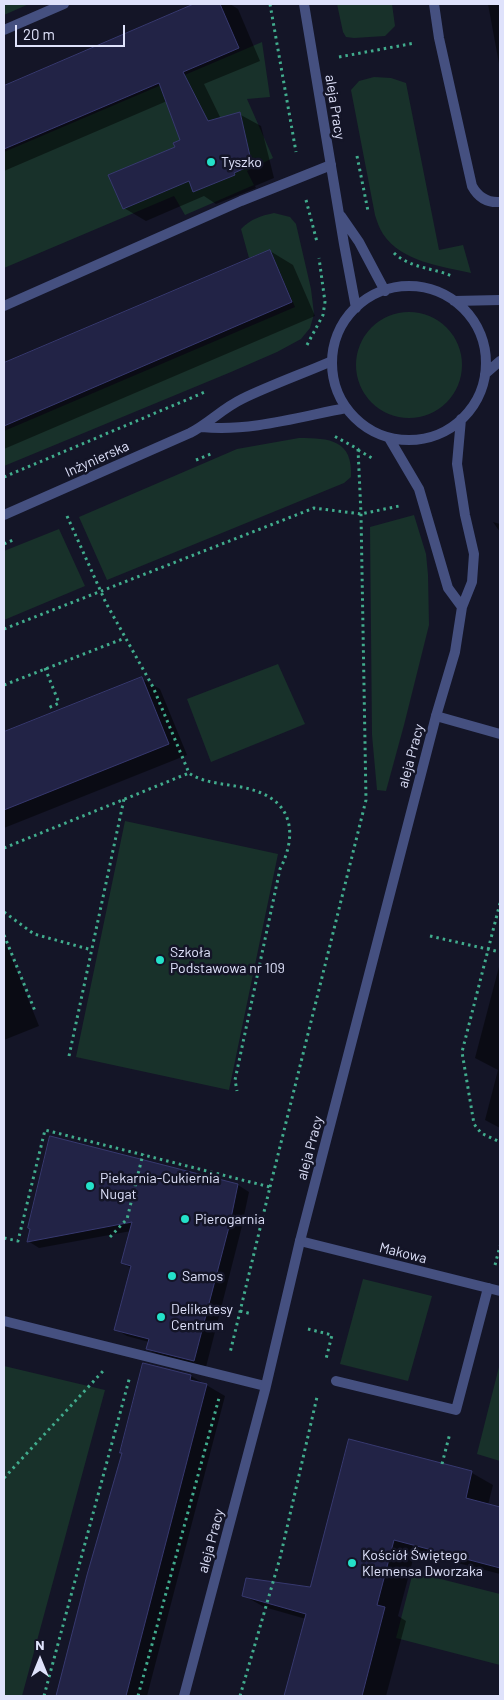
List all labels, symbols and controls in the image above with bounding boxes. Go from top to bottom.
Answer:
scale bar [18,15,128,47]
text: 20 m [23,25,55,43]
street label: aleja Pracy [322,73,348,141]
place label: Tyszko [221,154,262,170]
marker: Tyszko [205,156,217,168]
street label: Inżynierska [62,437,132,481]
street label: aleja Pracy [394,722,428,790]
place label: Szkoła Podstawowa nr 109 [170,944,285,976]
marker: Szkoła Podstawowa nr 109 [154,954,166,966]
street label: aleja Pracy [293,1114,327,1182]
place label: Piekarnia-Cukiernia Nugat [100,1170,220,1202]
marker: Piekarnia-Cukiernia Nugat [84,1180,96,1192]
place label: Pierogarnia [195,1211,265,1227]
marker: Pierogarnia [179,1213,191,1225]
street label: Makowa [378,1239,428,1267]
place label: Samos [182,1268,223,1284]
marker: Samos [166,1270,178,1282]
place label: Delikatesy Centrum [171,1301,233,1334]
marker: Delikatesy Centrum [155,1311,167,1323]
street label: aleja Pracy [194,1507,228,1575]
place label: Kościół Świętego Klemensa Dworzaka [362,1547,483,1580]
marker: Kościół Świętego Klemensa Dworzaka [346,1557,358,1569]
north arrow [15,1635,65,1685]
text: N [35,1636,45,1653]

